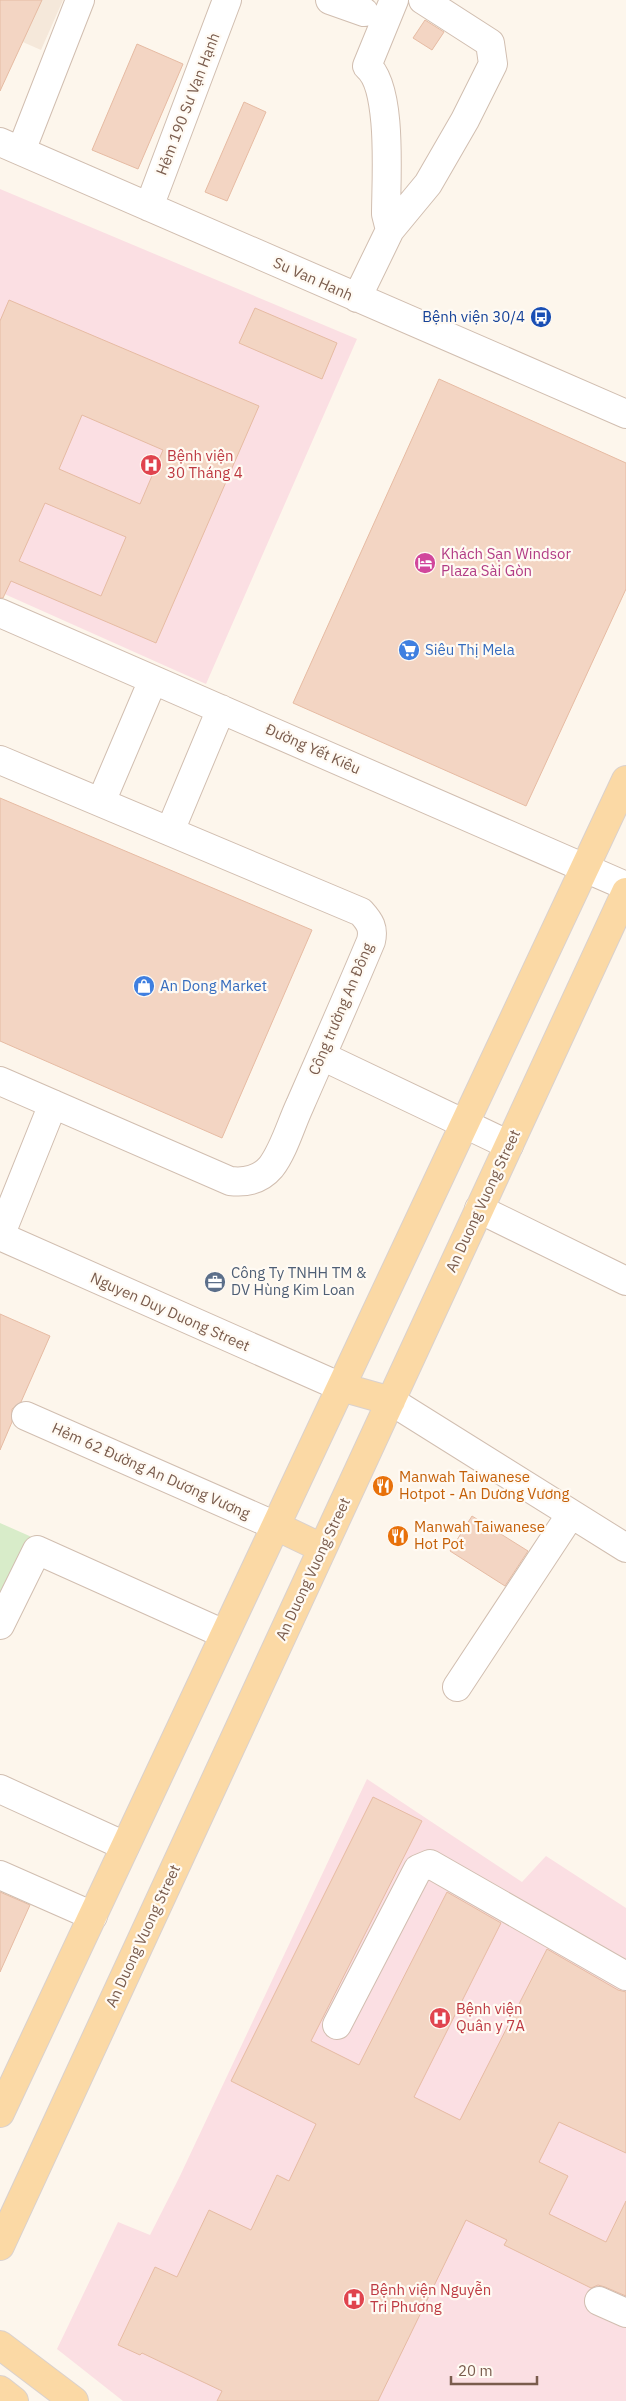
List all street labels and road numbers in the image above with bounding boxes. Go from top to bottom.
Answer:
street label: Hẻm 190 Sư Vạn Hạnh [152,30,223,178]
street label: Su Van Hanh [270,253,356,305]
street label: Đường Yết Kiêu [263,719,364,778]
street label: Công trường An Đông [304,940,377,1078]
street label: An Duong Vuong Street [441,1126,524,1275]
street label: Nguyen Duy Duong Street [88,1268,253,1355]
street label: Hẻm 62 Đường An Dương Vương [49,1418,253,1523]
street label: An Duong Vuong Street [271,1494,354,1643]
street label: An Duong Vuong Street [101,1861,184,2010]

